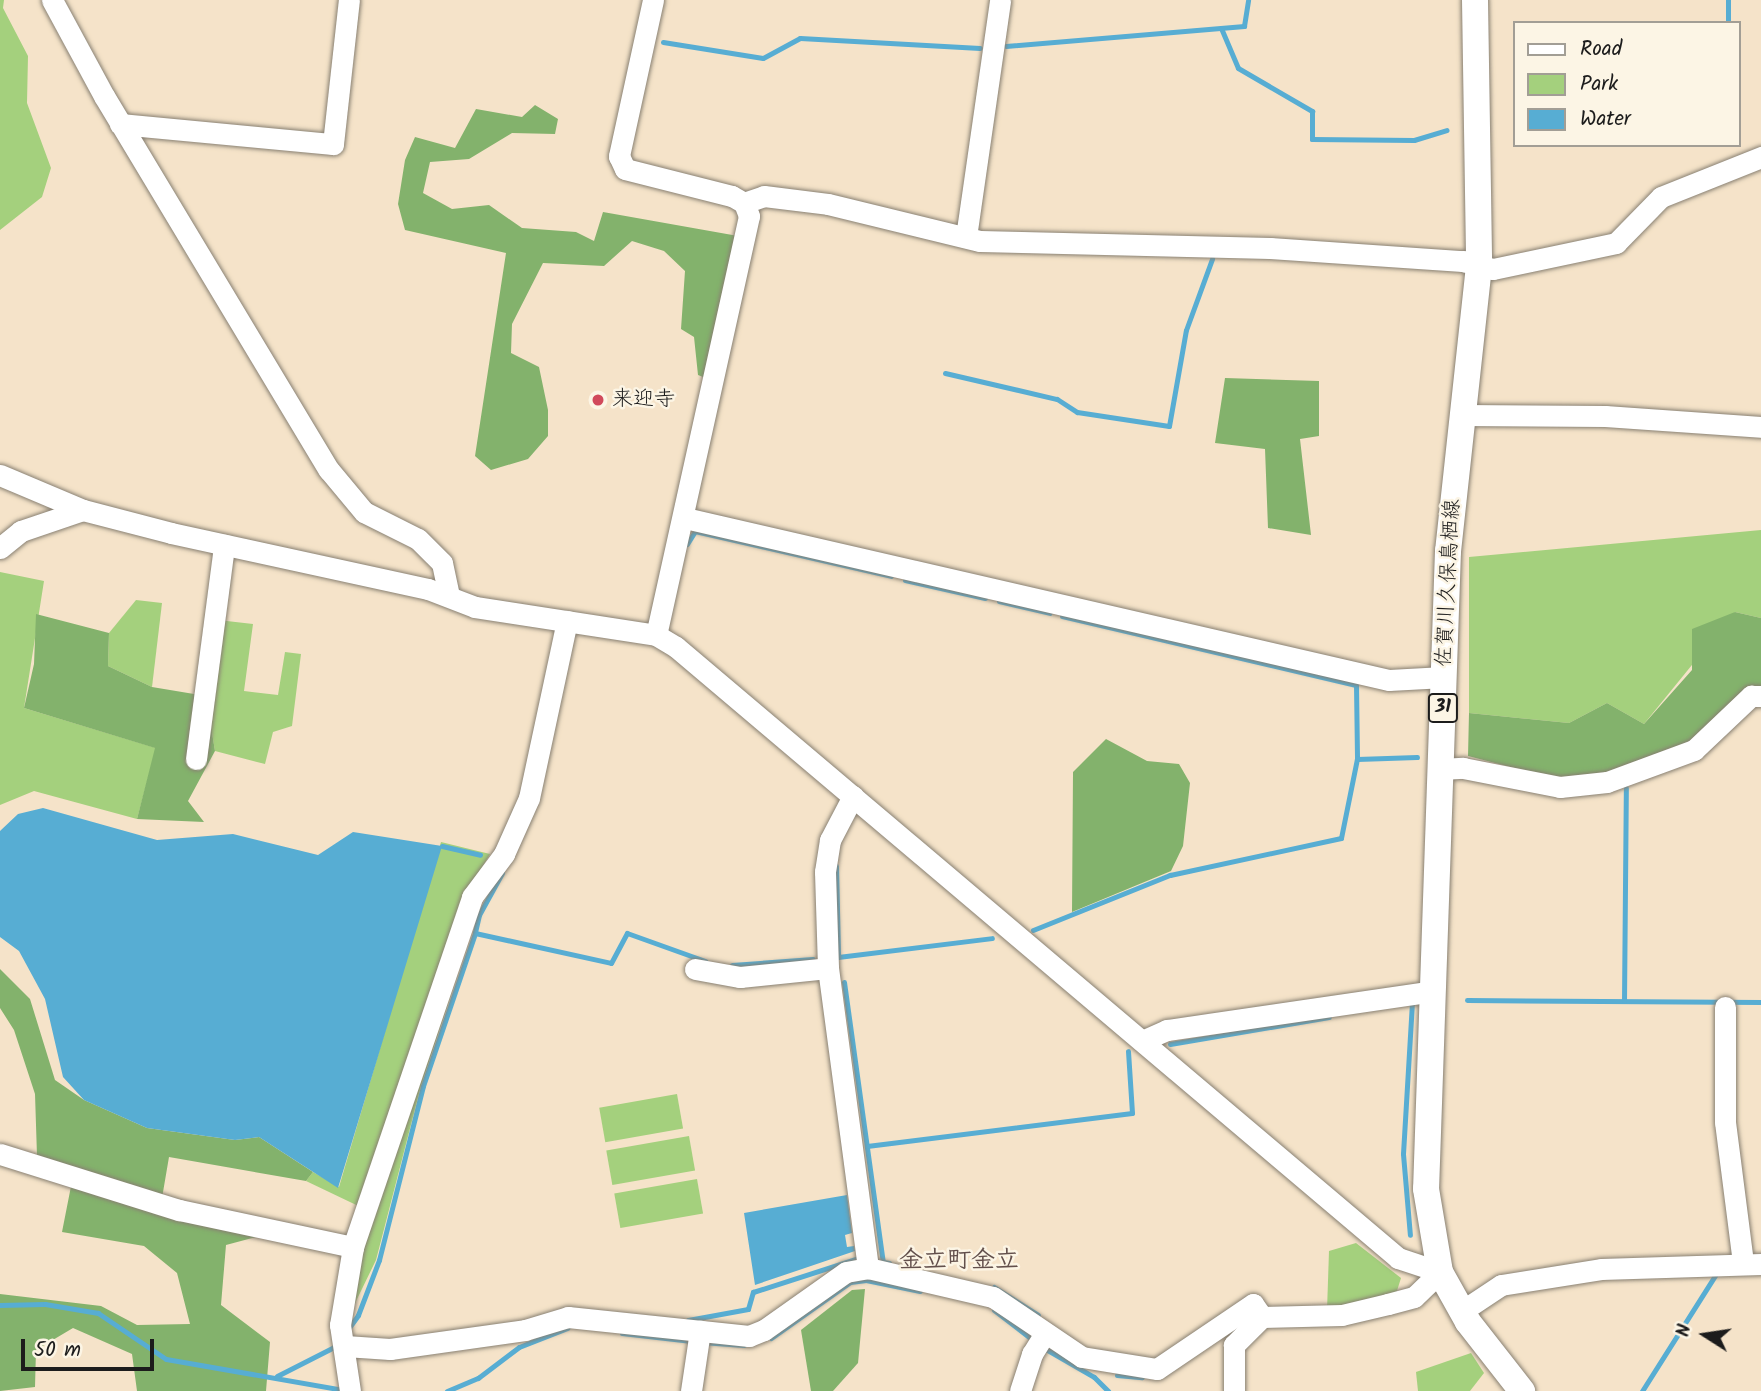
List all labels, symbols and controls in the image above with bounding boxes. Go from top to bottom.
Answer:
legend [1512,21,1740,147]
text: Road [1580,33,1622,66]
text: Park [1580,68,1618,101]
text: Water [1580,103,1631,136]
place label: 来迎寺 [612,387,675,413]
marker: 来迎寺 [590,392,606,408]
street label: 佐賀川久保鳥栖線 [1432,498,1466,668]
road number: 31 [1427,692,1459,723]
district label: 金立町金立 [899,1247,1019,1275]
north arrow [1670,1300,1740,1370]
text: N [1669,1322,1700,1340]
scale bar [24,1324,158,1368]
text: 50 m [34,1334,81,1367]

